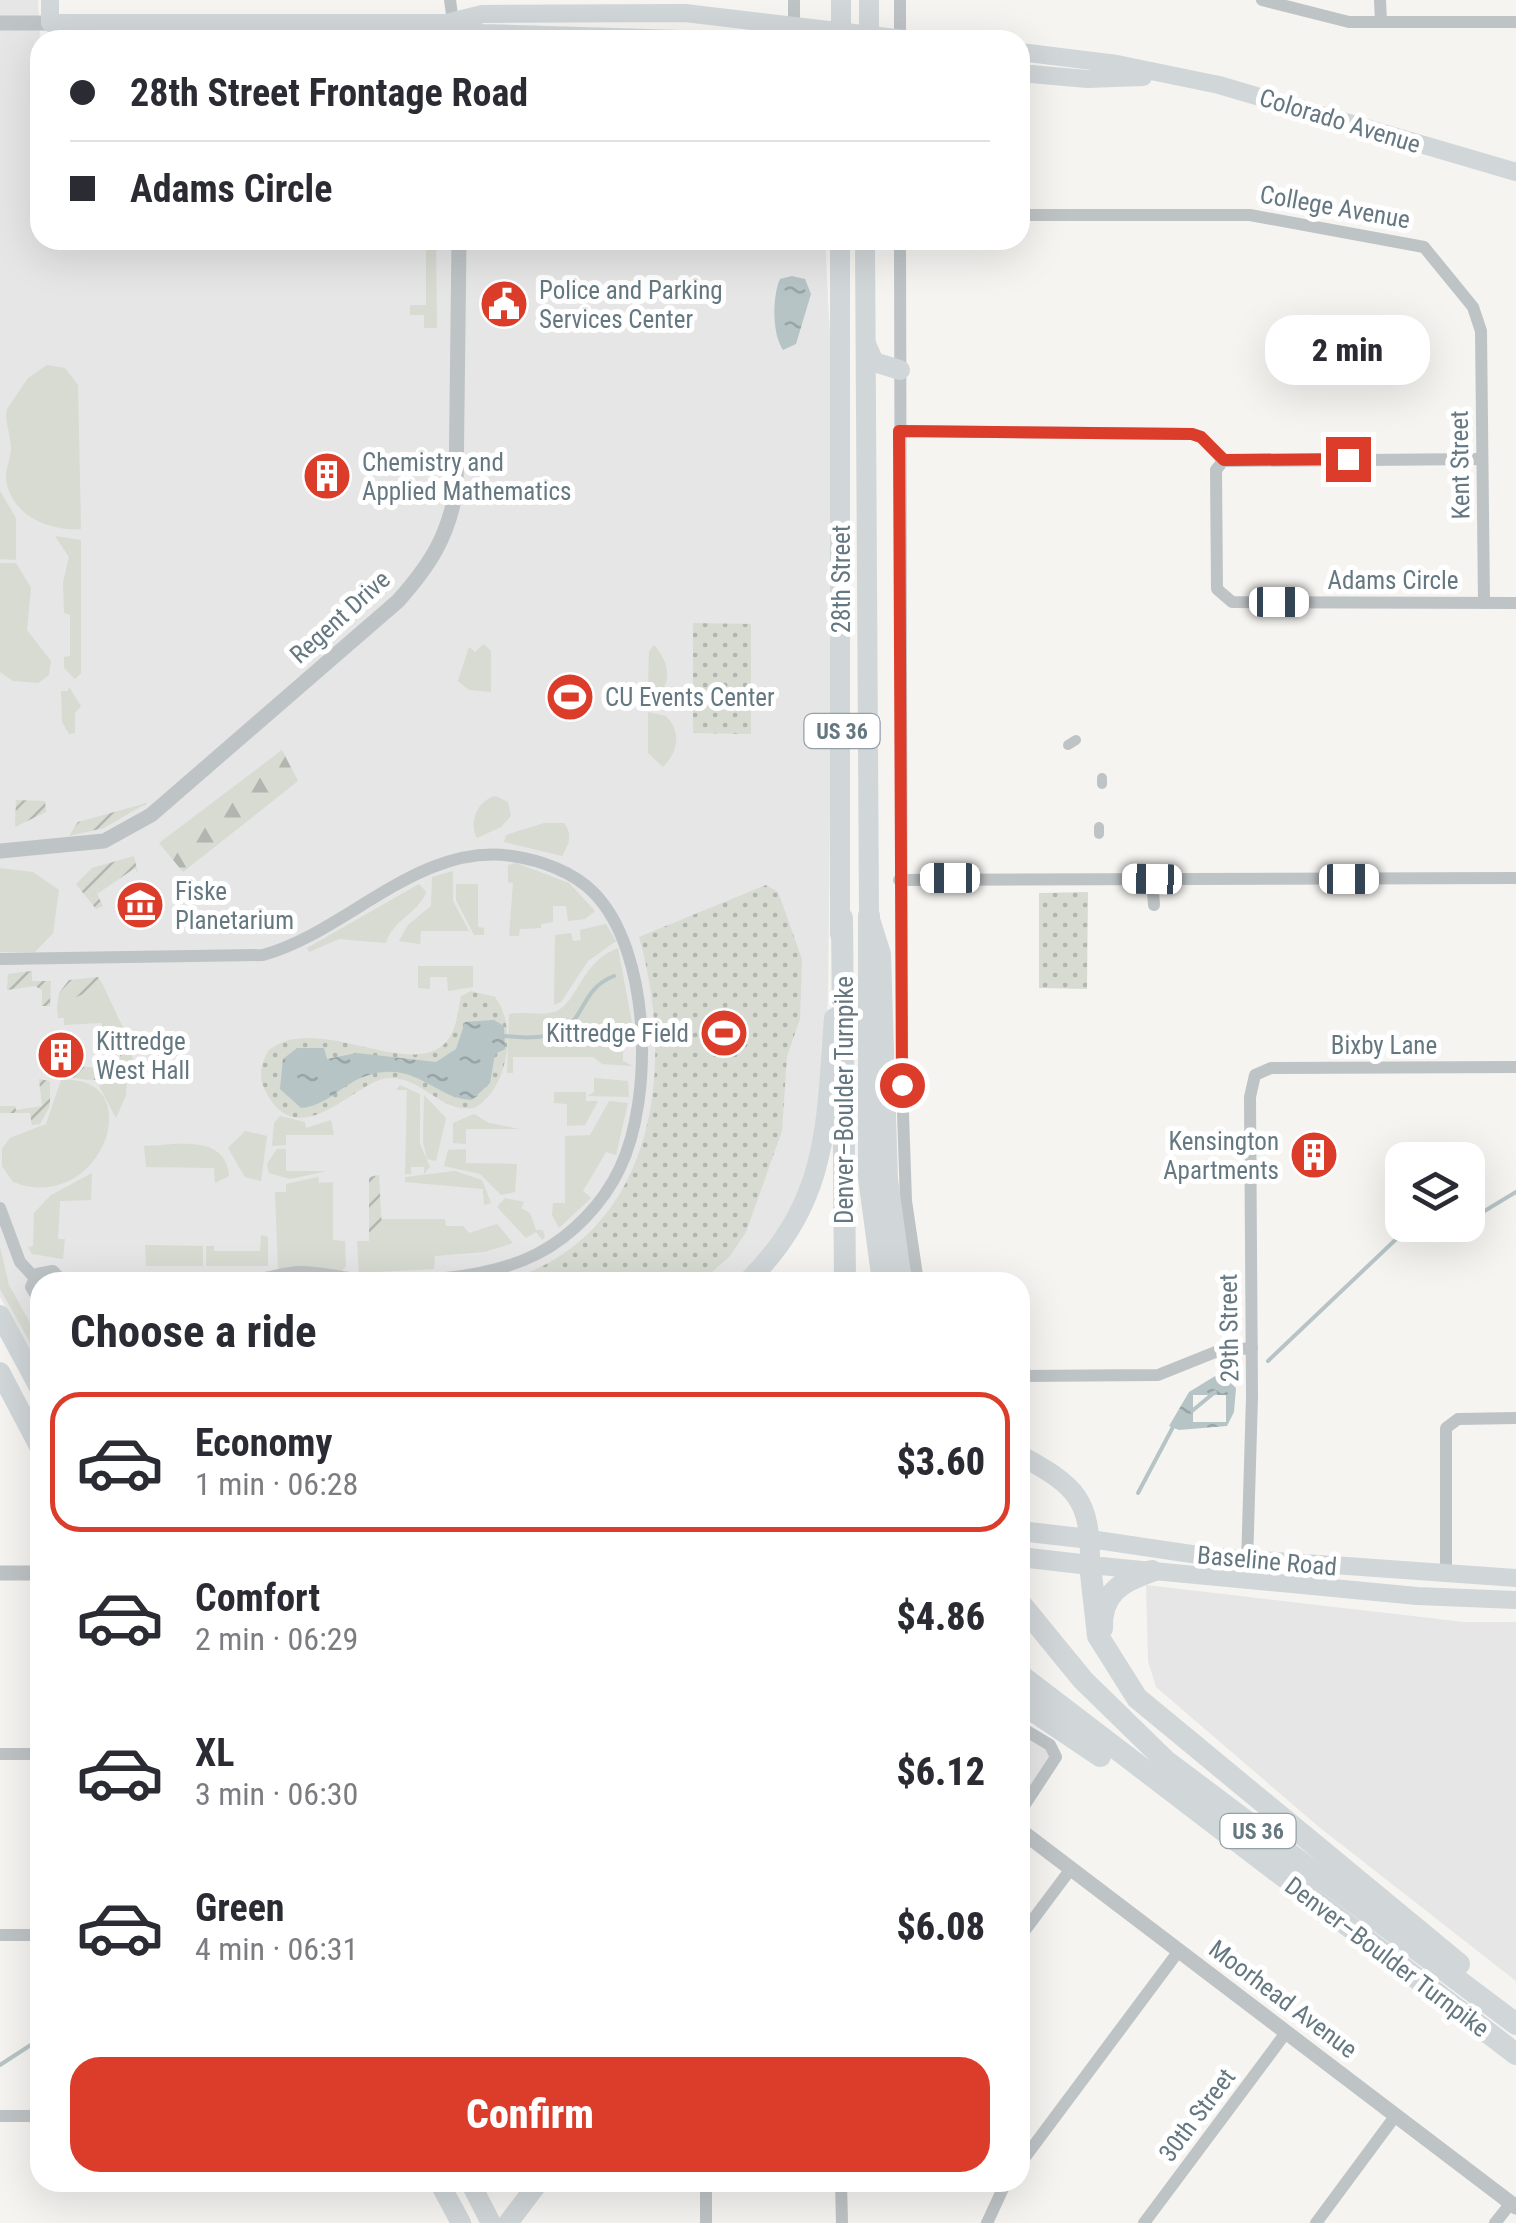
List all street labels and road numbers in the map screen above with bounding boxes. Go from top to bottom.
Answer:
street label: Colorado Avenue [1256,83,1424,159]
street label: College Avenue [1258,180,1412,234]
street label: Kent Street [1445,410,1475,520]
street label: 28th Street [827,525,856,633]
street label: Regent Drive [284,565,396,669]
street label: Adams Circle [1327,566,1459,595]
road number: US 36 [804,714,880,748]
street label: Denver–Boulder Turnpike [830,976,859,1224]
street label: Bixby Lane [1331,1031,1437,1060]
street label: 29th Street [1214,1274,1244,1382]
street label: Baseline Road [1196,1540,1338,1582]
road number: US 36 [1220,1814,1296,1848]
street label: Denver–Boulder Turnpike [1279,1871,1495,2043]
street label: Moorhead Avenue [1203,1934,1363,2064]
street label: 30th Street [1153,2063,1241,2167]

